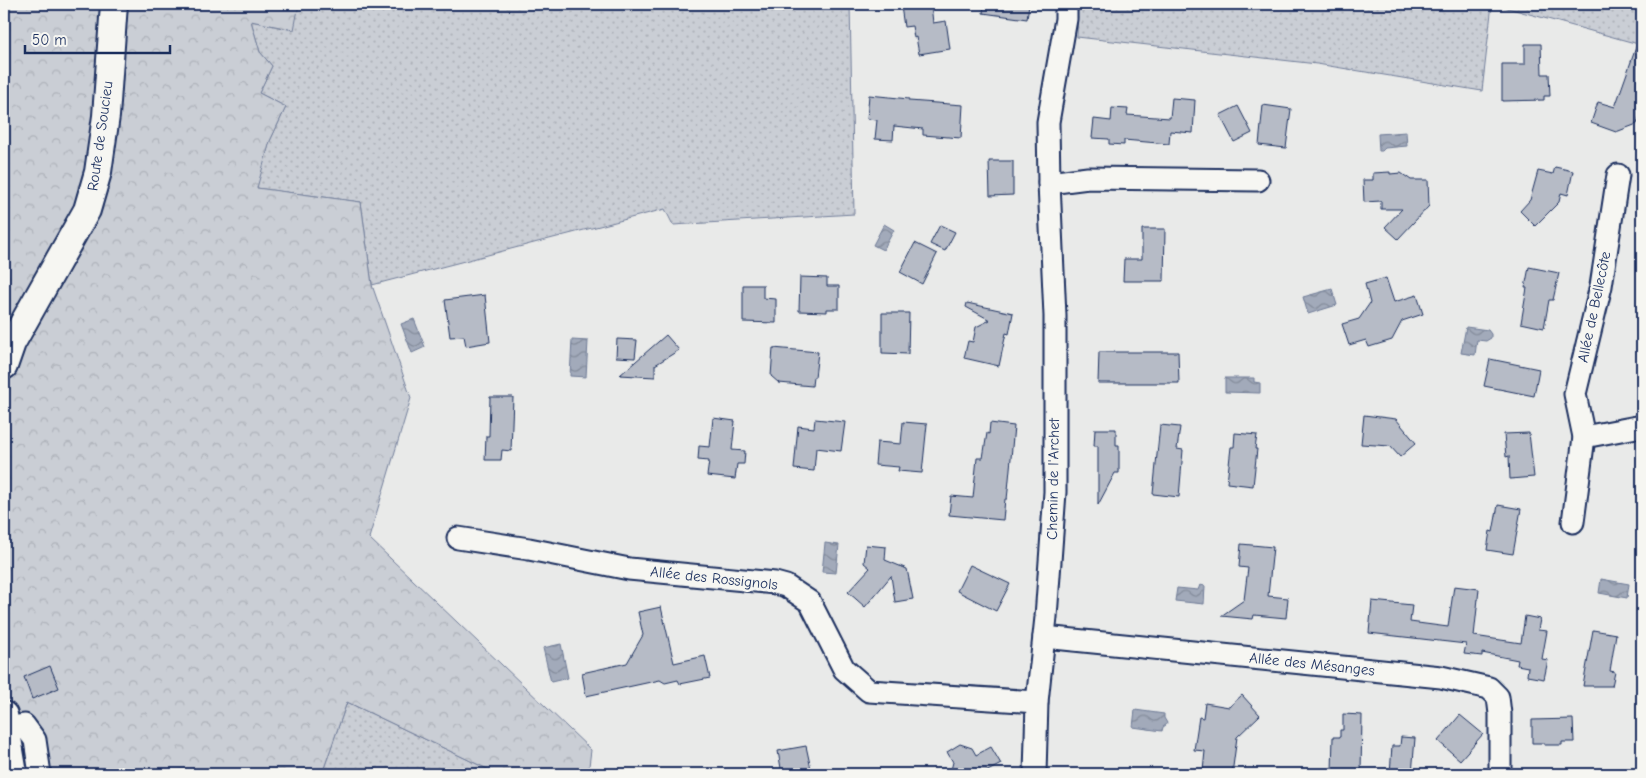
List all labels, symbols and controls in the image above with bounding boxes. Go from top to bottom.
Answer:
scale bar [25,22,170,54]
text: 50 m [32,31,67,49]
street label: Route de Soucieu [83,80,117,192]
street label: Allée de Bellecôte [1573,249,1615,364]
street label: Chemin de l'Archet [1043,417,1063,540]
street label: Allée des Rossignols [649,562,779,594]
street label: Allée des Mésanges [1248,648,1376,680]

